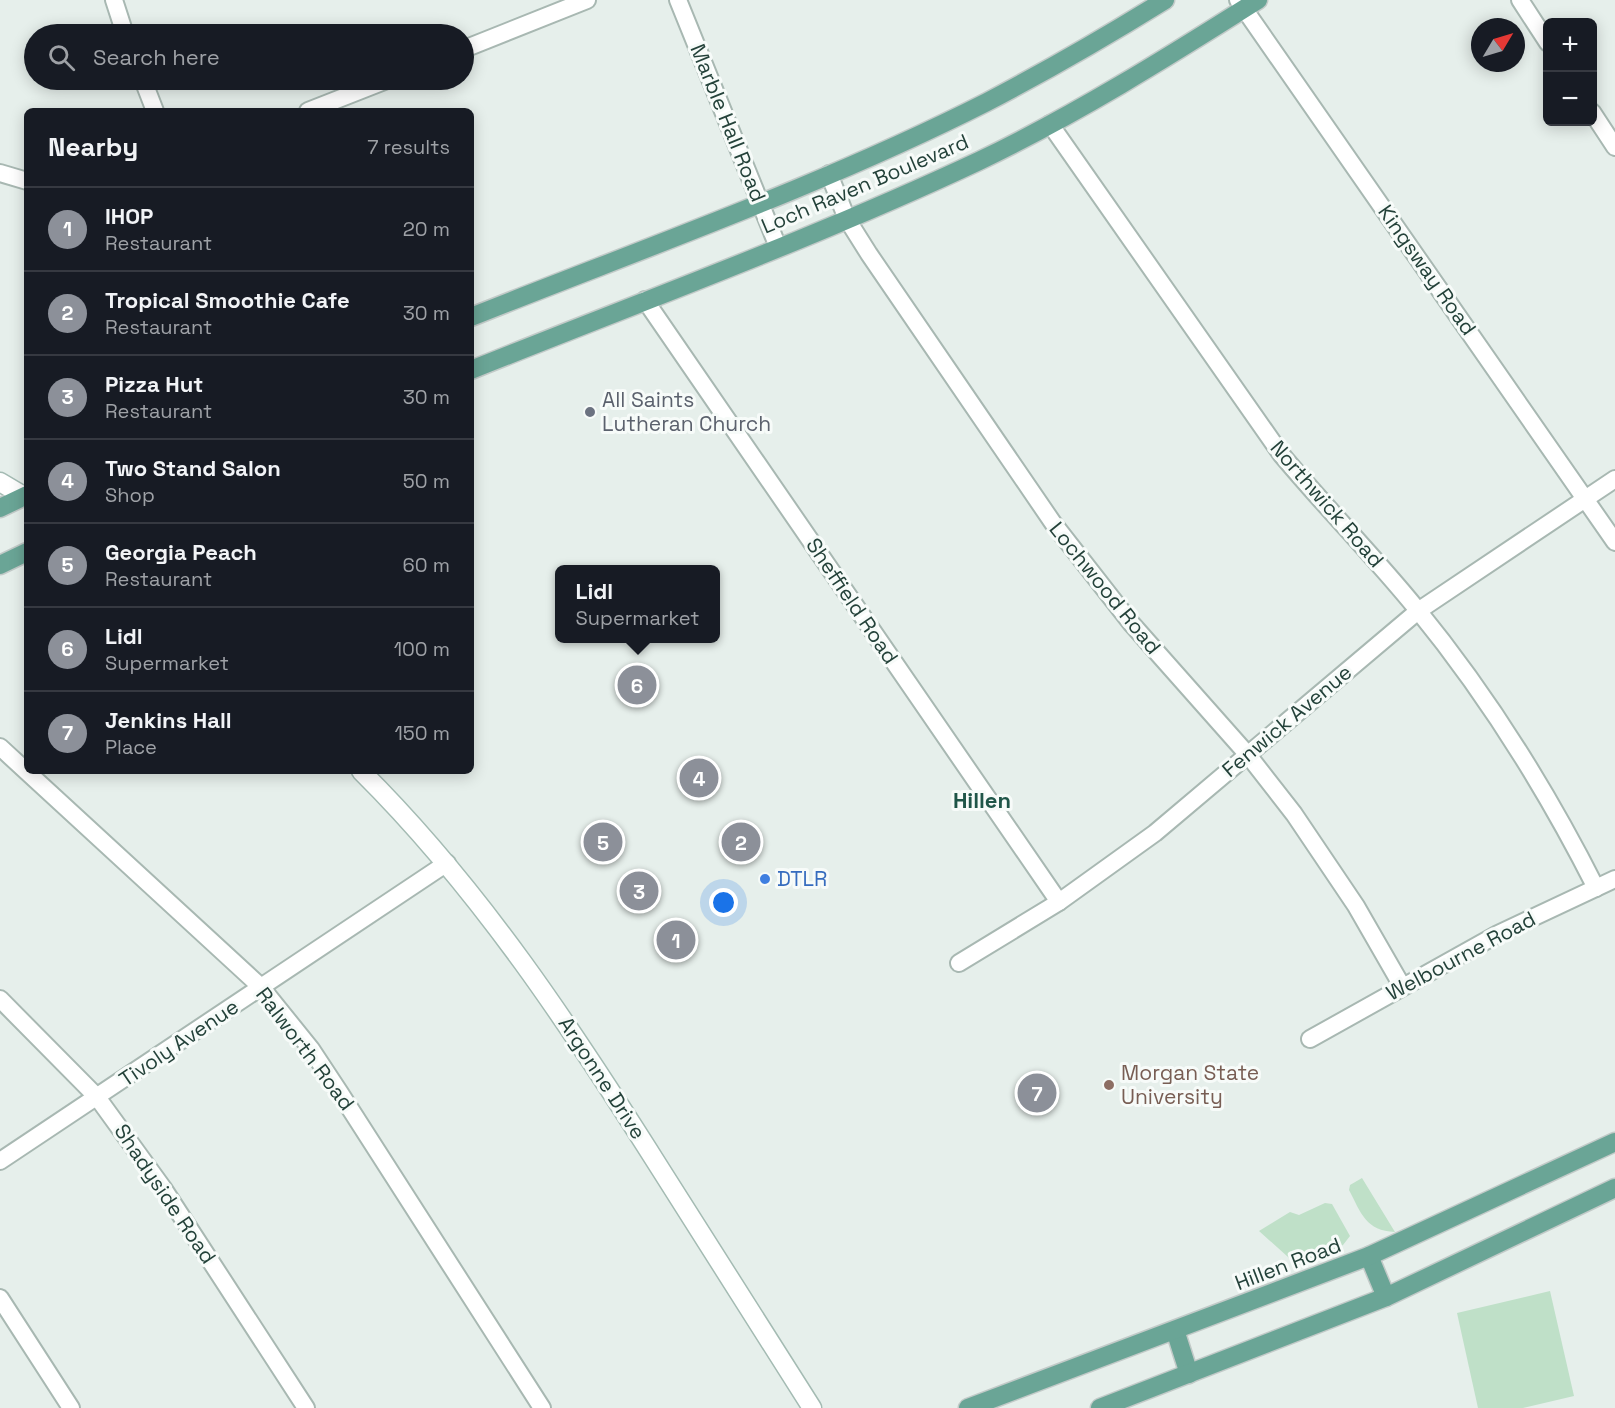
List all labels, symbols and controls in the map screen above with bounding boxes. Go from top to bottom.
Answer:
north arrow [1471,18,1525,72]
map controls [1543,18,1597,126]
button: + [1543,18,1597,72]
search box [24,24,474,90]
street label: Marble Hall Road [685,40,772,206]
icon: search [45,41,78,74]
text: Search here [93,43,220,71]
button: − [1543,72,1597,126]
street label: Loch Raven Boulevard [757,128,973,239]
text: Nearby [48,130,138,164]
text: 7 results [367,134,450,160]
street label: Kingsway Road [1372,199,1482,340]
text: IHOP [105,202,153,230]
text: 1 [63,216,72,242]
text: 20 m [403,216,450,242]
text: Restaurant [105,230,212,256]
text: Tropical Smoothie Cafe [105,286,350,314]
text: 2 [62,300,73,326]
text: 30 m [403,300,450,326]
text: Restaurant [105,314,212,340]
text: Pizza Hut [105,370,203,398]
text: 3 [61,384,74,410]
text: 30 m [403,384,450,410]
place label: All Saints Lutheran Church [602,386,771,437]
text: Restaurant [105,398,212,424]
marker: All Saints Lutheran Church [583,405,597,419]
street label: Northwick Road [1265,434,1390,573]
text: Two Stand Salon [105,454,281,482]
text: 4 [61,468,74,494]
text: 50 m [403,468,450,494]
text: Shop [105,482,155,508]
street label: Lochwood Road [1044,516,1167,659]
street label: Sheffield Road [800,532,905,669]
text: Georgia Peach [105,538,257,566]
text: 5 [62,552,74,578]
text: 60 m [403,552,450,578]
popup [555,565,720,643]
text: Restaurant [105,566,212,592]
text: Lidl [576,577,613,605]
text: Supermarket [576,605,699,631]
text: Lidl [105,622,143,650]
text: 6 [61,636,74,662]
text: 100 m [394,636,450,662]
text: Supermarket [105,650,229,676]
street label: Fenwick Avenue [1216,658,1357,783]
pin: 6 [618,662,656,708]
text: Jenkins Hall [105,706,232,734]
text: 7 [62,720,73,746]
text: 150 m [395,720,450,746]
text: Place [105,734,157,760]
pin: 4 [680,756,718,800]
district label: Hillen [953,786,1011,814]
pin: 5 [584,820,622,864]
pin: 2 [722,820,760,864]
place label: DTLR [777,865,827,892]
pin: 3 [620,868,658,914]
marker: DTLR [758,872,772,886]
your location [709,888,738,917]
street label: Welbourne Road [1382,905,1540,1006]
pin: 1 [656,918,696,962]
street label: Ralworth Road [250,982,361,1116]
street label: Tivoly Avenue [114,993,244,1092]
street label: Argonne Drive [553,1011,652,1144]
place label: Morgan State University [1121,1059,1259,1110]
pin: 7 [1018,1070,1056,1116]
marker: Morgan State University [1102,1078,1116,1092]
street label: Shadyside Road [109,1119,222,1269]
street label: Hillen Road [1231,1231,1345,1296]

